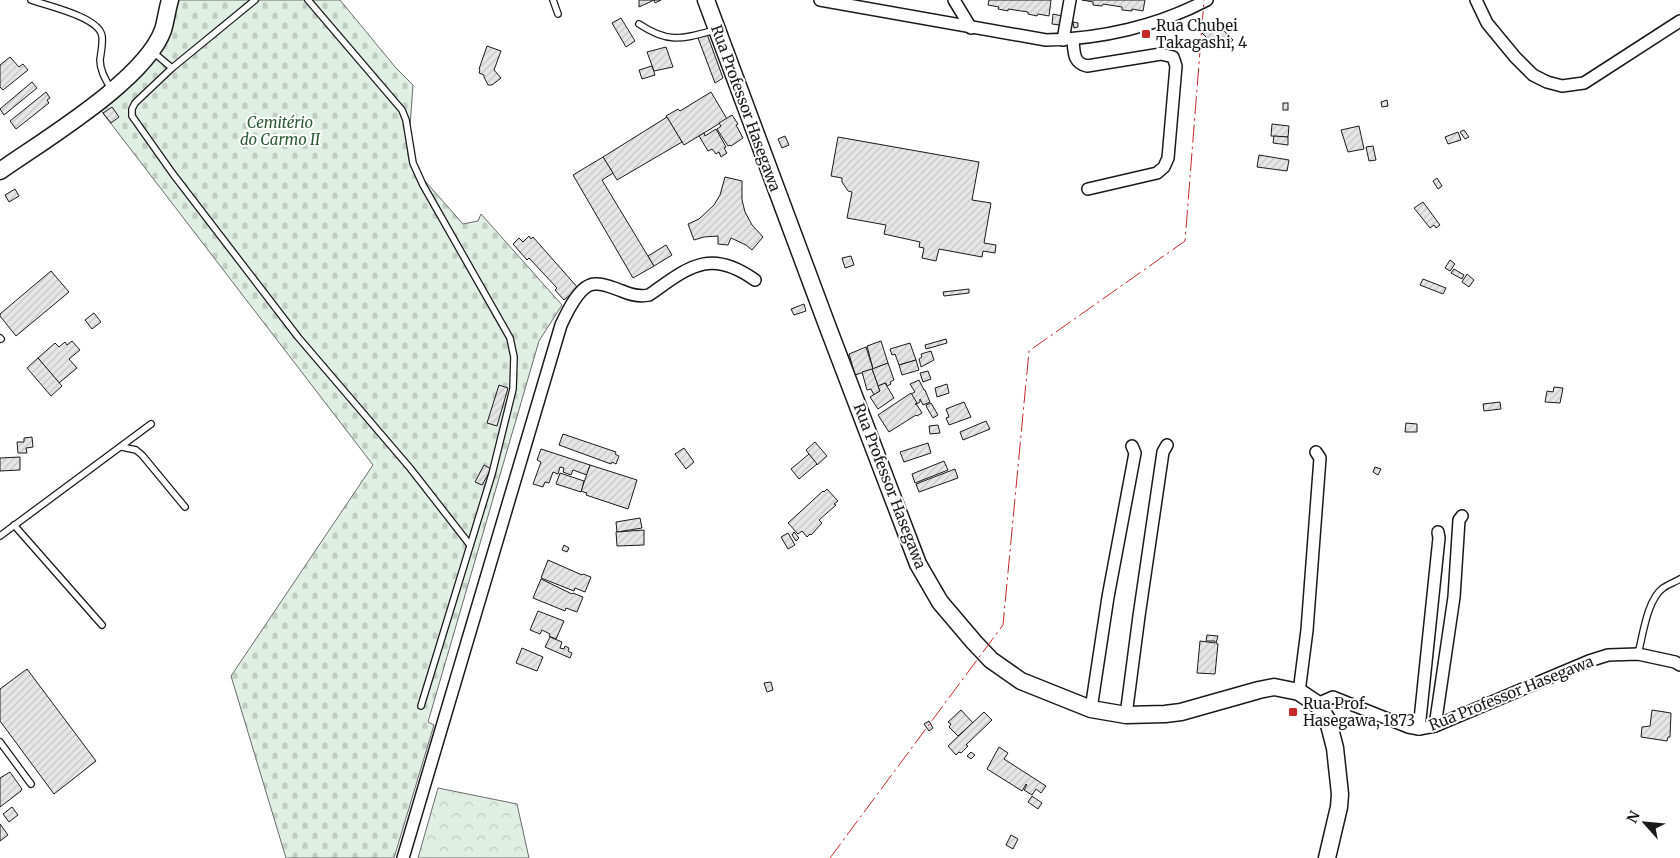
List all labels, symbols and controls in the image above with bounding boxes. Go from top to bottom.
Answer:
place label: Rua Chubei Takagashi, 4 [1156,16,1247,52]
street label: Rua Professor Hasegawa [707,22,785,194]
marker: Rua Chubei Takagashi, 4 [1140,28,1152,40]
park label: Cemitério do Carmo II [240,113,321,149]
street label: Rua Professor Hasegawa [850,400,930,572]
street label: Rua Professor Hasegawa [1426,651,1596,735]
place label: Rua Prof. Hasegawa, 1873 [1303,694,1415,730]
marker: Rua Prof. Hasegawa, 1873 [1287,706,1299,718]
north arrow [1620,798,1670,848]
text: N [1623,808,1644,826]

